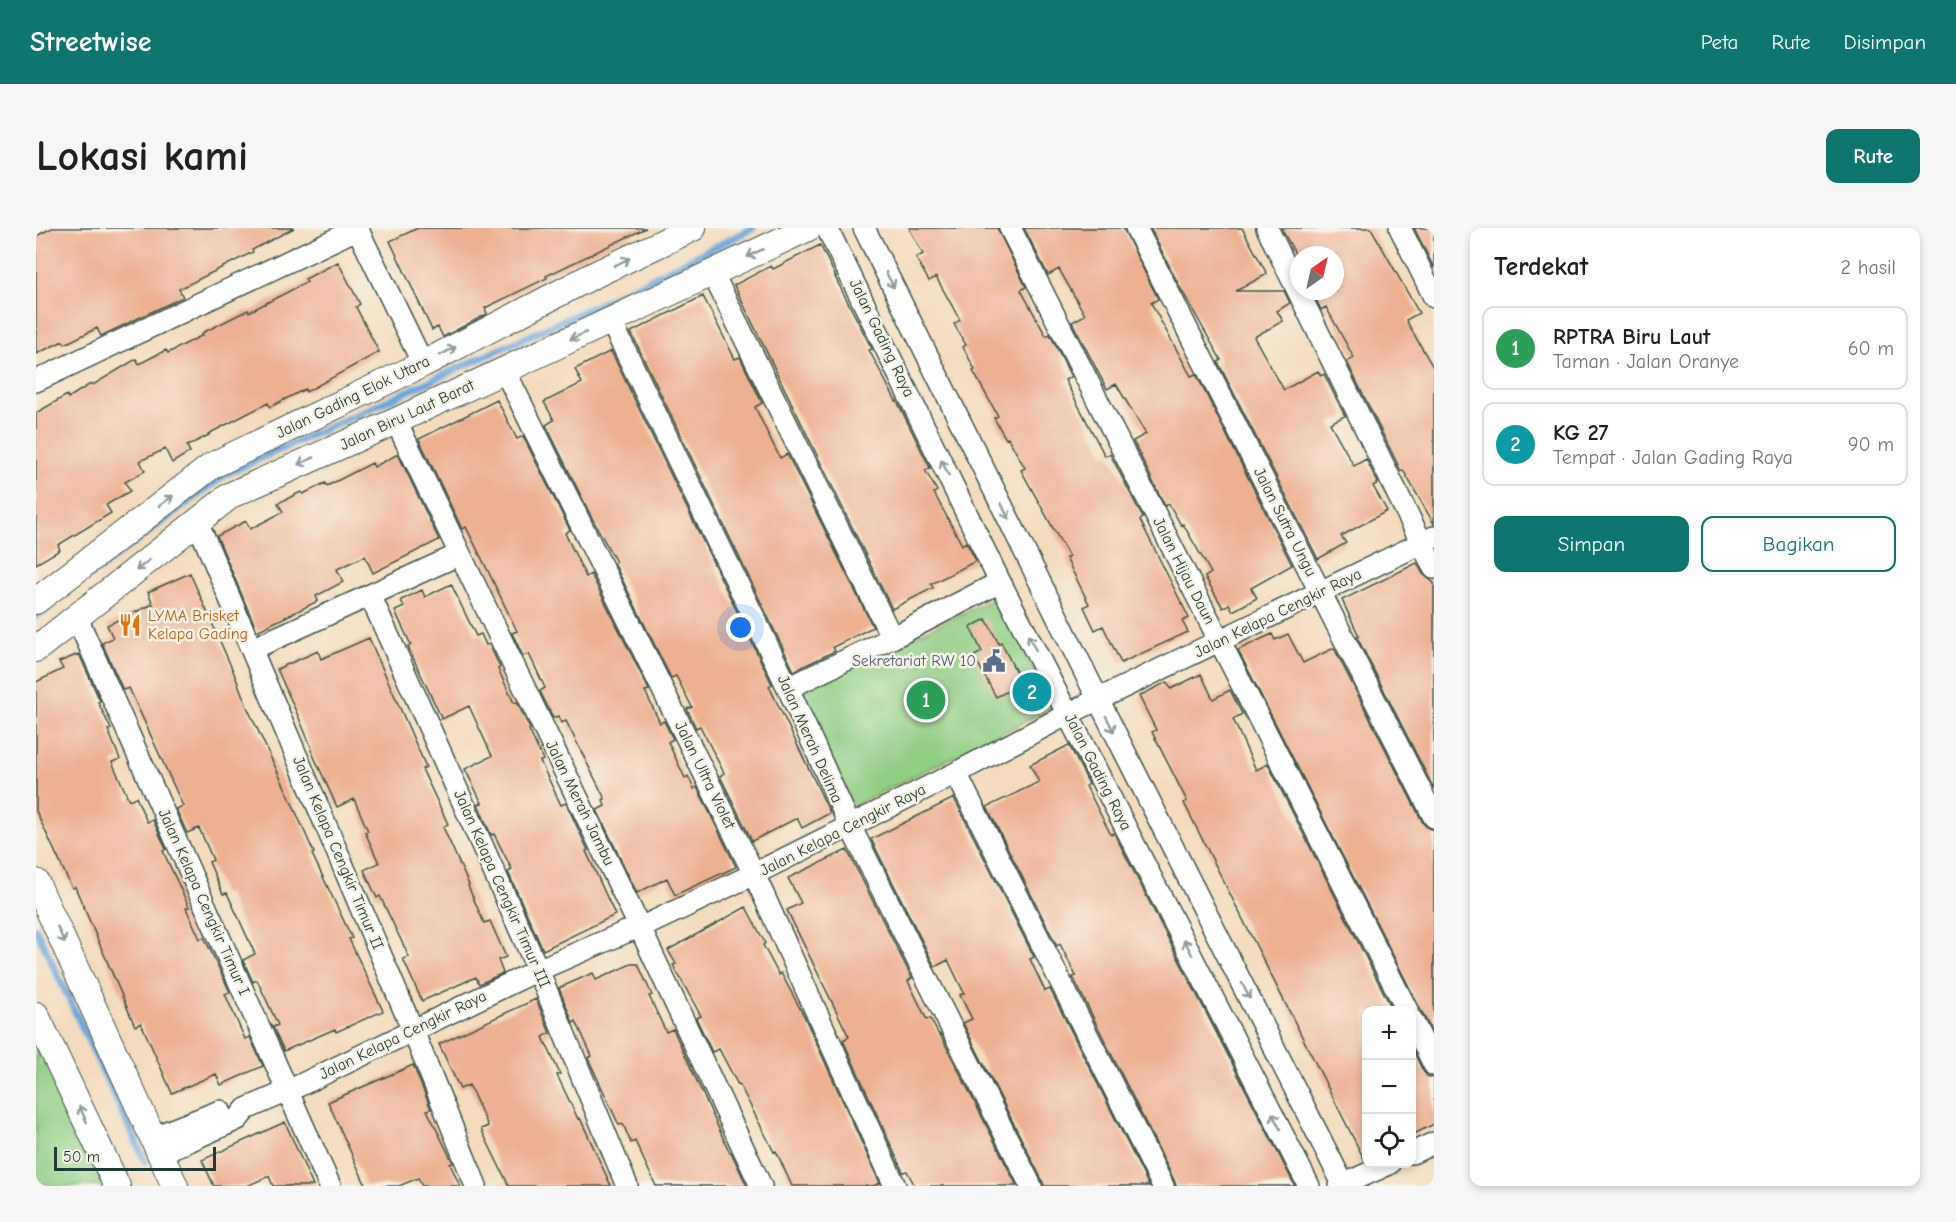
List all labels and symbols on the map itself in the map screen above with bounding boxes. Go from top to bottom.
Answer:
north arrow [1290,246,1344,300]
one-way arrow [746,247,764,259]
one-way arrow [612,255,630,267]
one-way arrow [885,271,897,289]
street label: Jalan Gading Raya [846,276,918,400]
one-way arrow [570,331,588,342]
one-way arrow [439,344,457,356]
street label: Jalan Gading Elok Utara [273,352,433,442]
street label: Jalan Biru Laut Barat [337,376,477,454]
one-way arrow [297,456,315,467]
one-way arrow [939,459,951,477]
street label: Jalan Sutra Ungu [1250,465,1320,579]
one-way arrow [157,495,173,508]
one-way arrow [1000,502,1011,520]
street label: Jalan Hijau Daun [1149,515,1219,627]
one-way arrow [136,558,151,572]
street label: Jalan Kelapa Cengkir Raya [1192,565,1364,661]
place label: LYMA Brisket Kelapa Gading [148,607,248,643]
restaurant icon: LYMA Brisket Kelapa Gading [117,612,143,638]
your location [726,613,755,642]
one-way arrow [1026,634,1037,652]
public building icon: Sekretariat RW 10 [981,648,1007,674]
place label: Sekretariat RW 10 [852,652,976,670]
pin: 2 [1012,670,1052,714]
street label: Jalan Merah Delima [774,672,846,806]
pin: 1 [906,678,946,722]
street label: Jalan Gading Raya [1061,711,1135,833]
one-way arrow [1105,714,1117,732]
street label: Jalan Ultra Violet [671,718,739,832]
street label: Jalan Merah Jambu [542,738,618,868]
street label: Jalan Kelapa Cengkir Timur II [289,754,387,952]
street label: Jalan Kelapa Cengkir Raya [757,780,929,880]
street label: Jalan Kelapa Cengkir Timur III [450,787,554,991]
street label: Jalan Kelapa Cengkir Timur I [155,806,253,998]
one-way arrow [55,926,67,944]
one-way arrow [1181,939,1193,957]
one-way arrow [1240,982,1252,1000]
street label: Jalan Kelapa Cengkir Raya [317,987,489,1083]
one-way arrow [76,1106,88,1124]
one-way arrow [1270,1112,1282,1130]
scale bar [54,1144,216,1172]

